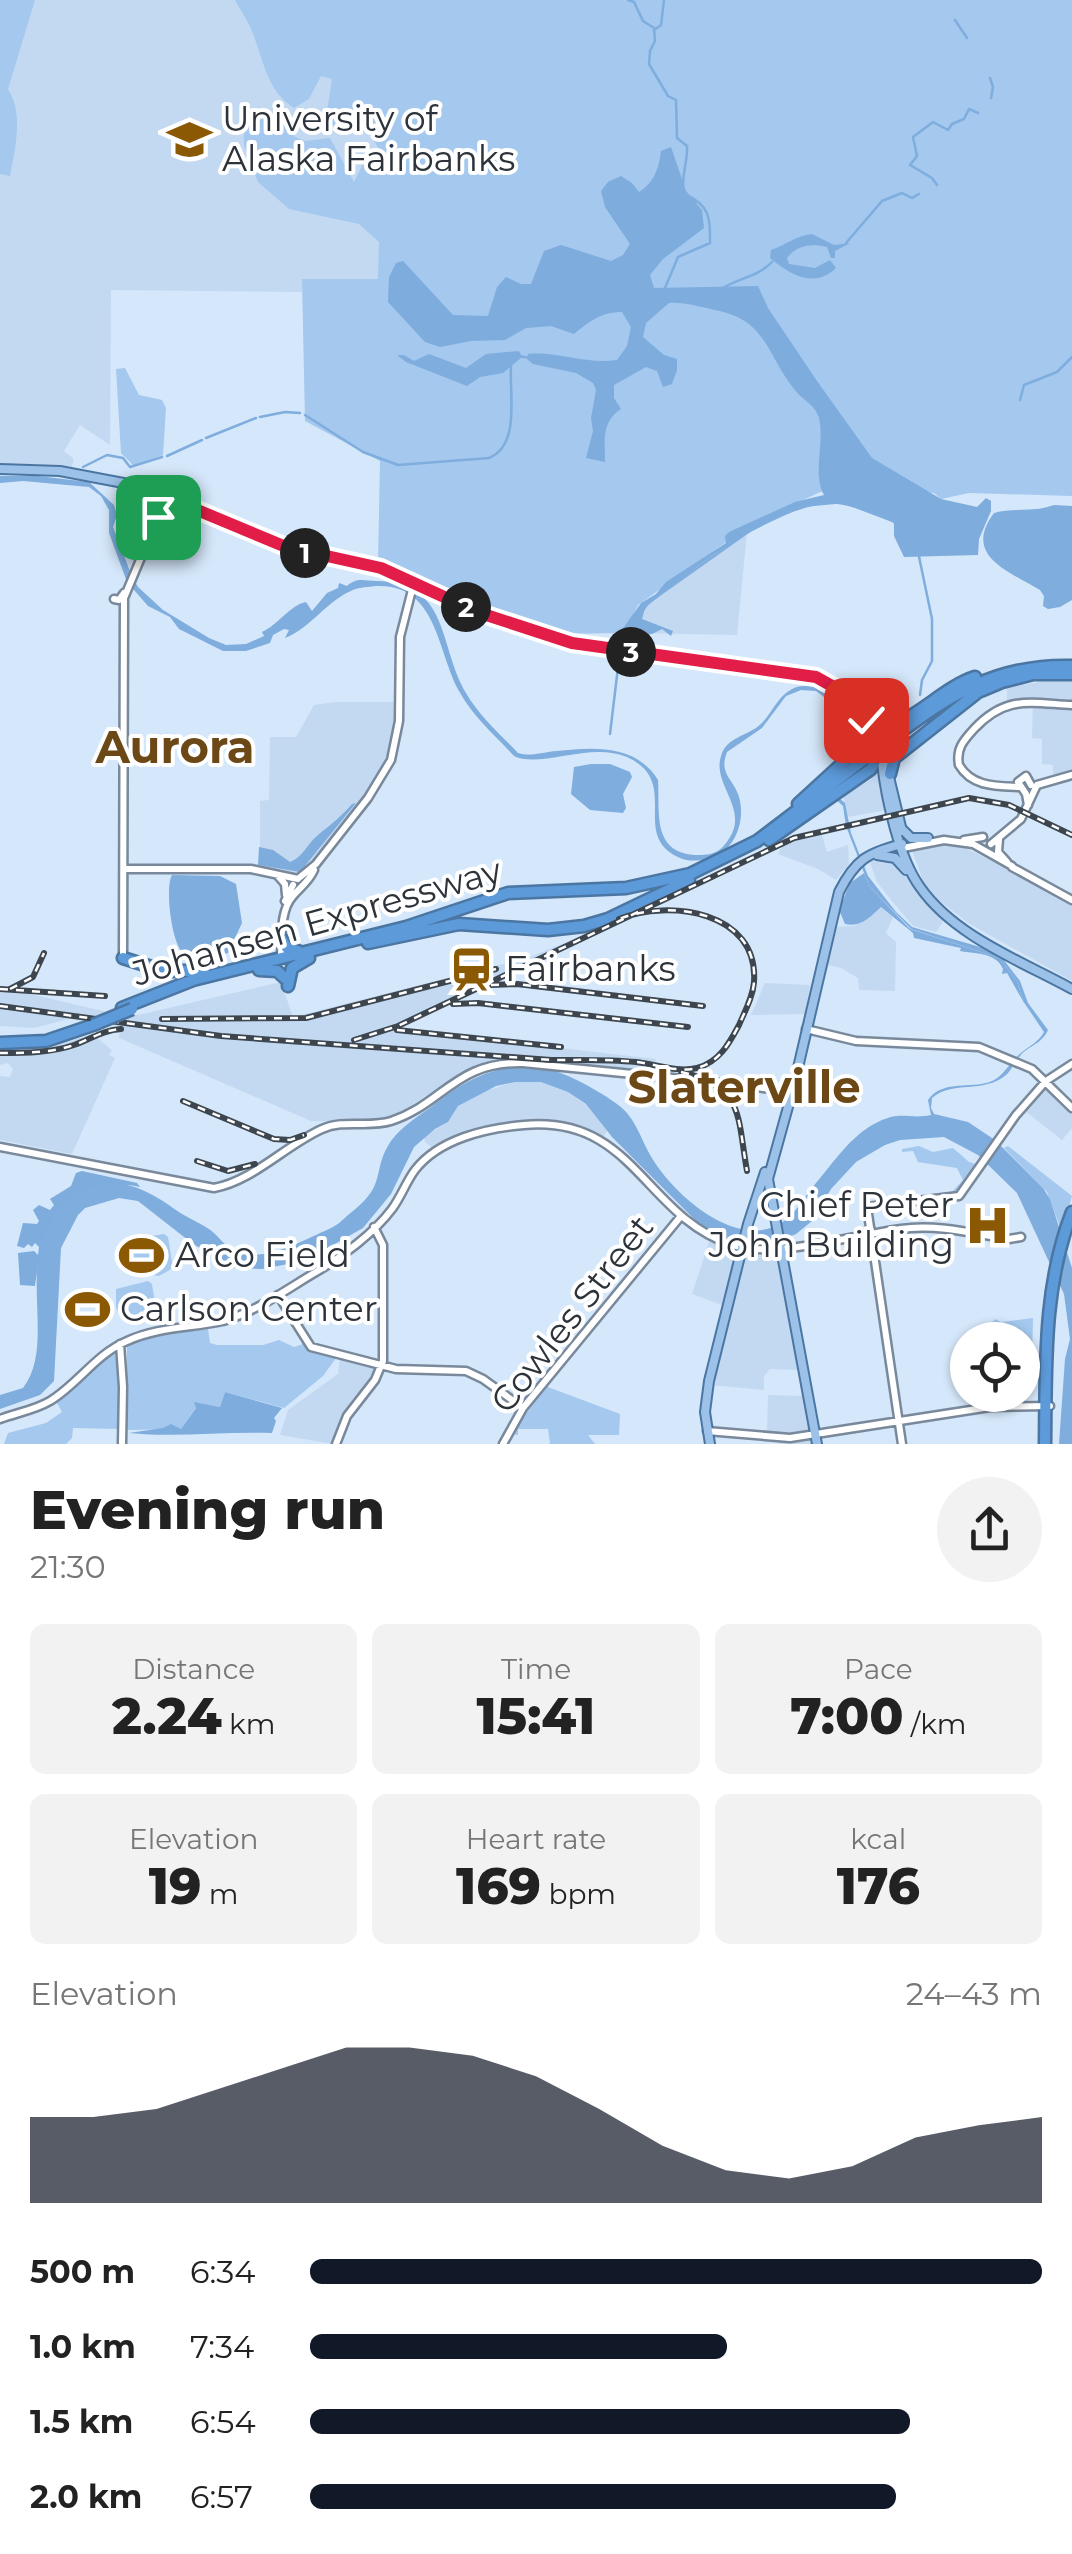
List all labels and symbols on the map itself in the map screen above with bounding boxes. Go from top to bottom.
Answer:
place label: University of Alaska Fairbanks [222,97,515,180]
school or university icon: University of Alaska Fairbanks [165,115,213,163]
pin [116,475,201,560]
pin: 1 [280,528,330,578]
pin: 2 [441,582,491,632]
pin: 3 [606,627,656,677]
pin [824,678,909,763]
district label: Aurora [95,719,254,774]
street label: Johansen Expressway [127,848,506,995]
station icon: Fairbanks [448,945,496,993]
place label: Fairbanks [505,947,676,990]
district label: Slaterville [627,1059,861,1114]
place label: Chief Peter John Building [708,1183,954,1266]
hospital icon: Chief Peter John Building [963,1201,1011,1249]
street label: Cowles Street [481,1206,662,1421]
sports icon: Arco Field [118,1231,166,1279]
place label: Arco Field [175,1233,350,1276]
sports icon: Carlson Center [63,1285,111,1333]
place label: Carlson Center [120,1287,378,1330]

